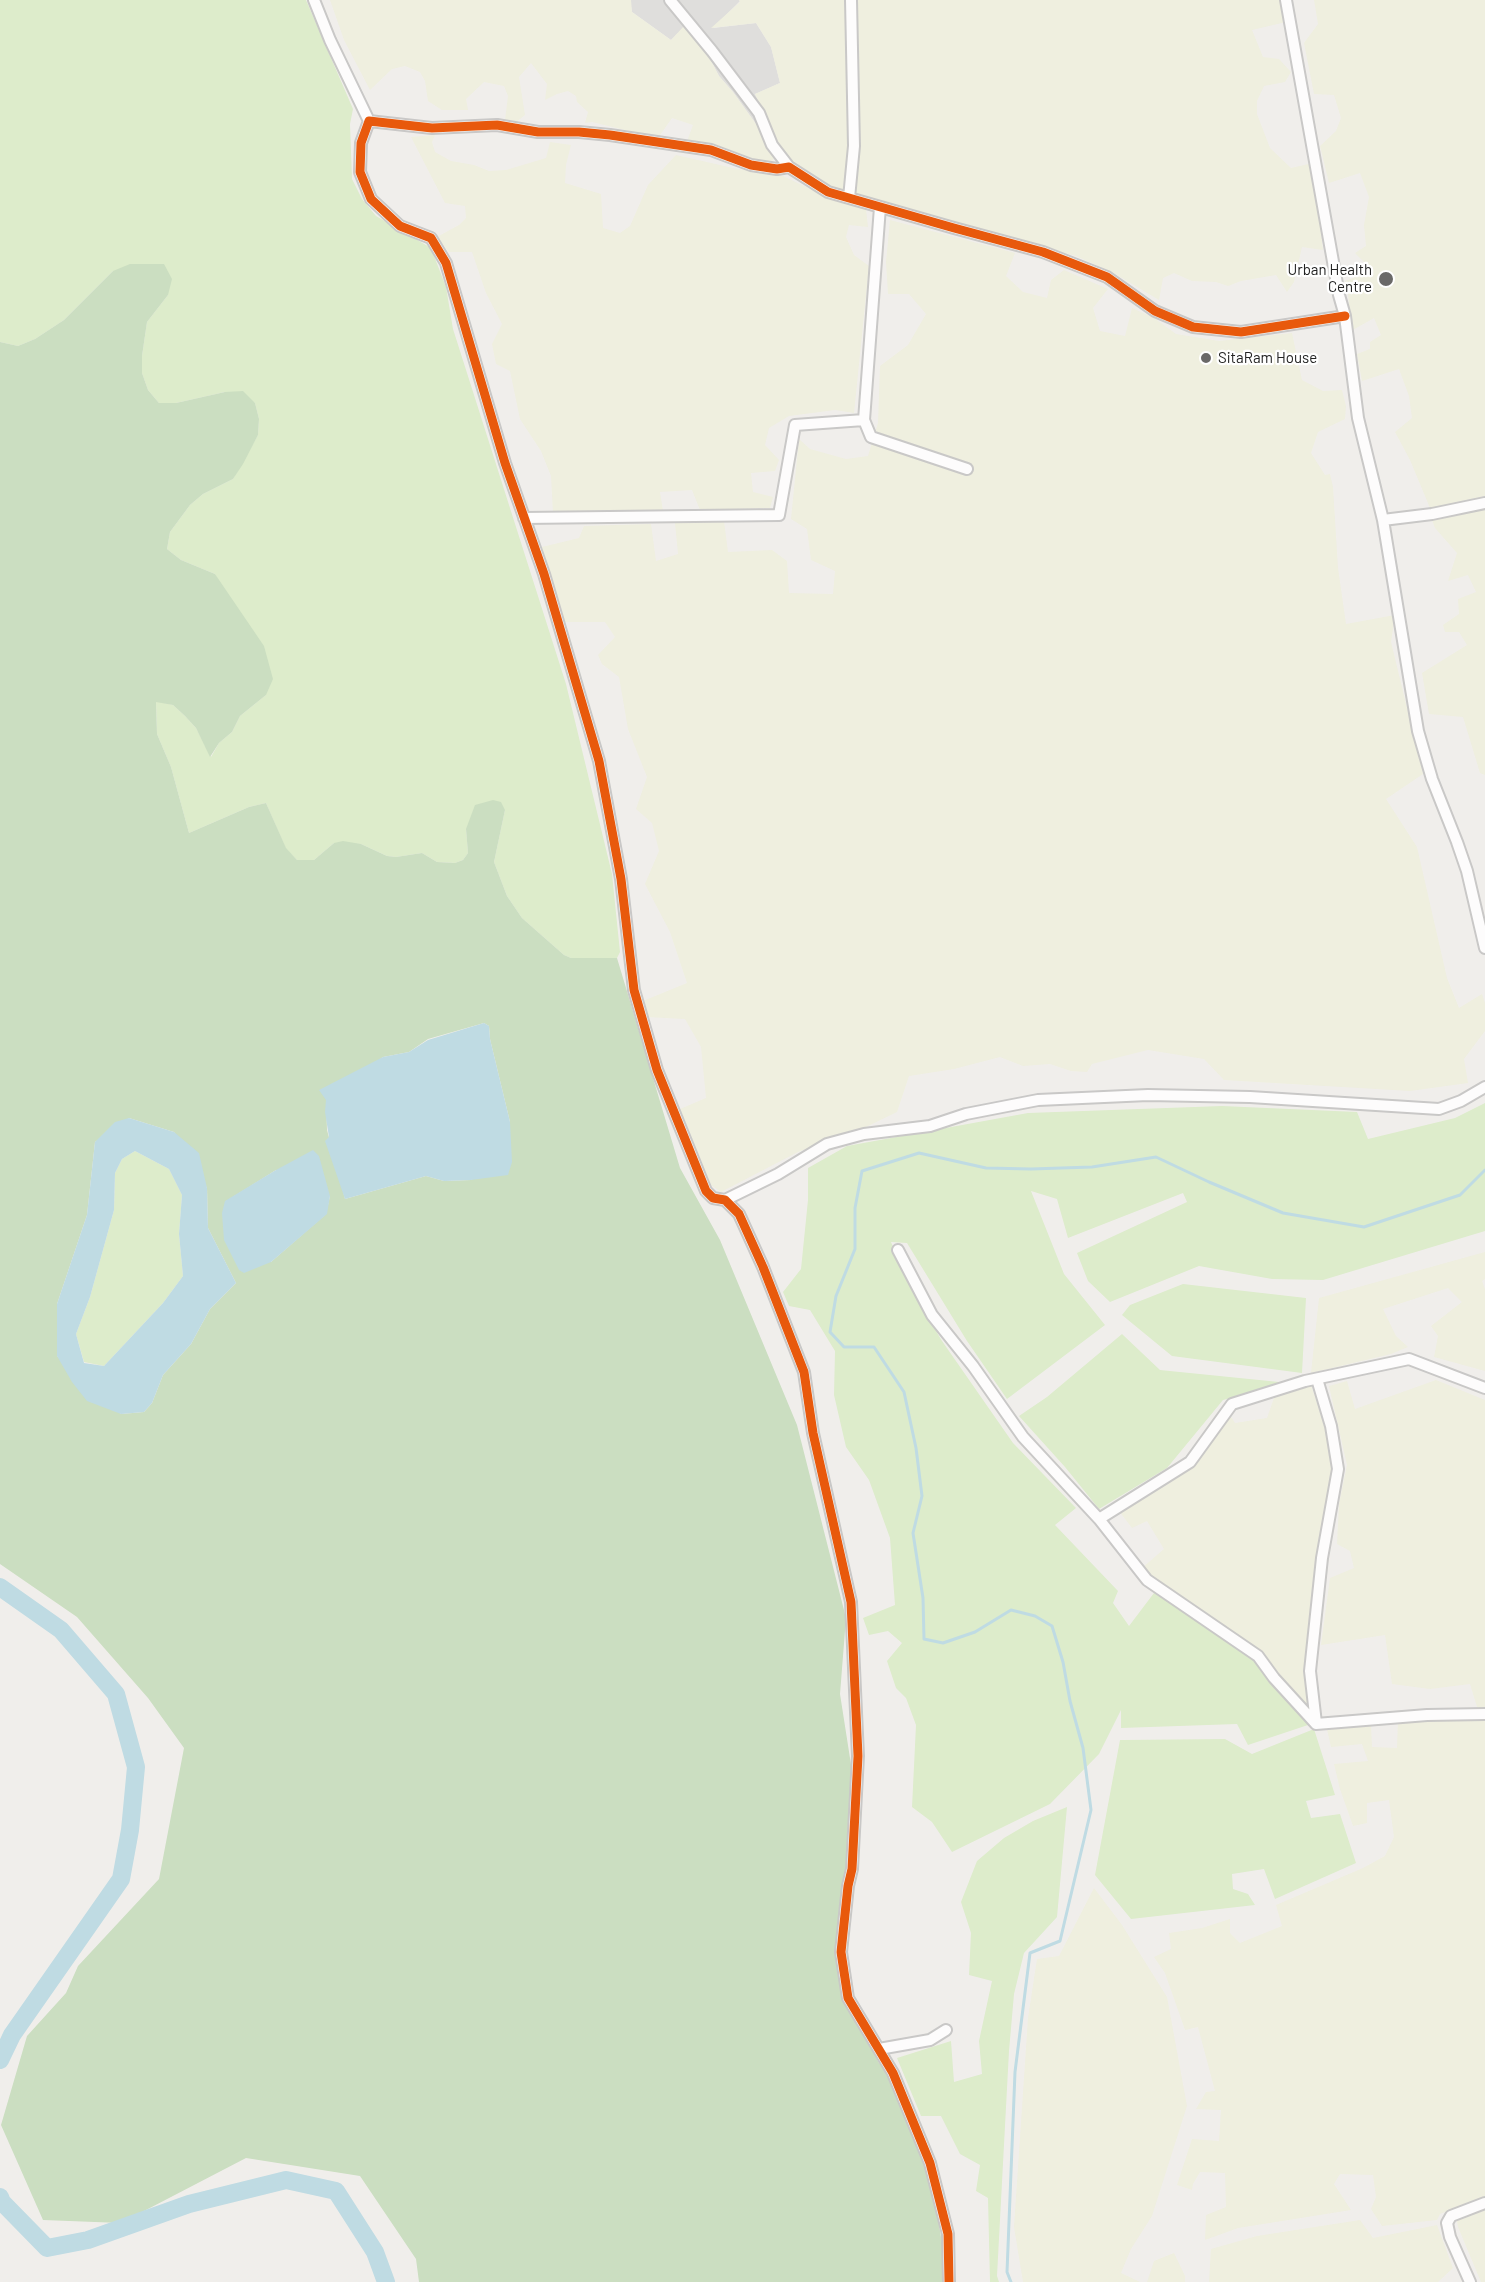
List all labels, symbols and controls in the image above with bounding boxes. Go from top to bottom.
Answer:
place label: Urban Health Centre [1287,261,1372,296]
marker: Urban Health Centre [1377,270,1395,288]
place label: SitaRam House [1218,349,1317,367]
marker: SitaRam House [1199,351,1213,365]

